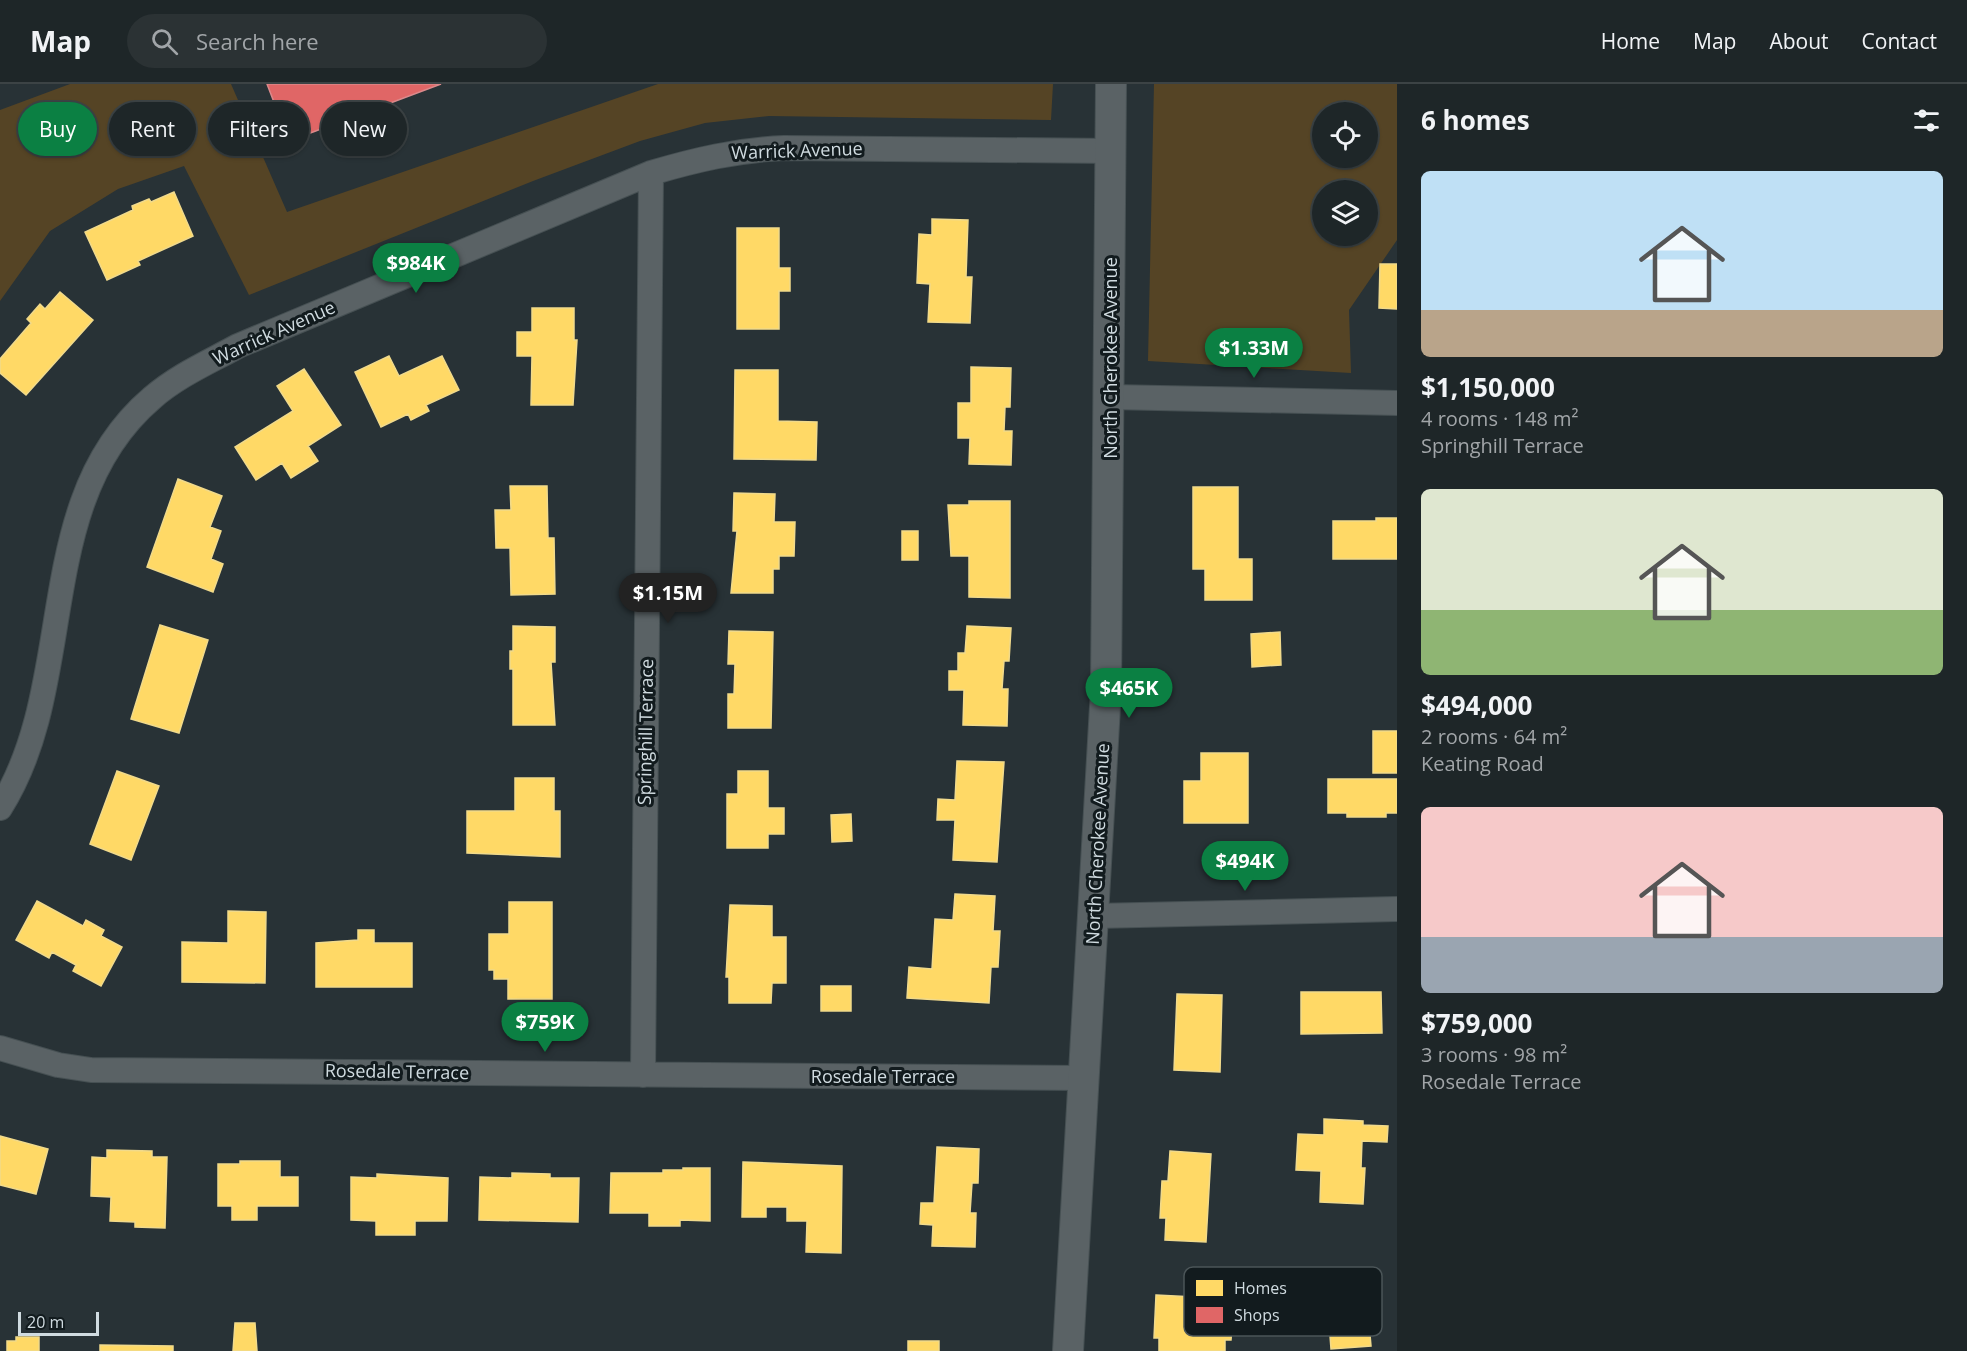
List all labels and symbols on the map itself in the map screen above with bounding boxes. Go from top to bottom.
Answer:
street label: Warrick Avenue [731,136,863,164]
pin: $984K [374,243,458,294]
street label: North Cherokee Avenue [1098,257,1122,459]
street label: Warrick Avenue [209,294,338,370]
pin: $1.33M [1205,328,1303,379]
pin: $1.15M [619,573,717,624]
street label: Springhill Terrace [632,659,658,805]
pin: $465K [1087,668,1171,719]
street label: North Cherokee Avenue [1080,743,1114,945]
pin: $494K [1203,841,1287,892]
pin: $759K [503,1002,587,1053]
street label: Rosedale Terrace [325,1058,469,1084]
street label: Rosedale Terrace [811,1064,955,1088]
legend [1184,1267,1382,1336]
text: Homes [1234,1277,1287,1299]
text: Shops [1234,1304,1280,1326]
scale bar [18,1309,99,1336]

